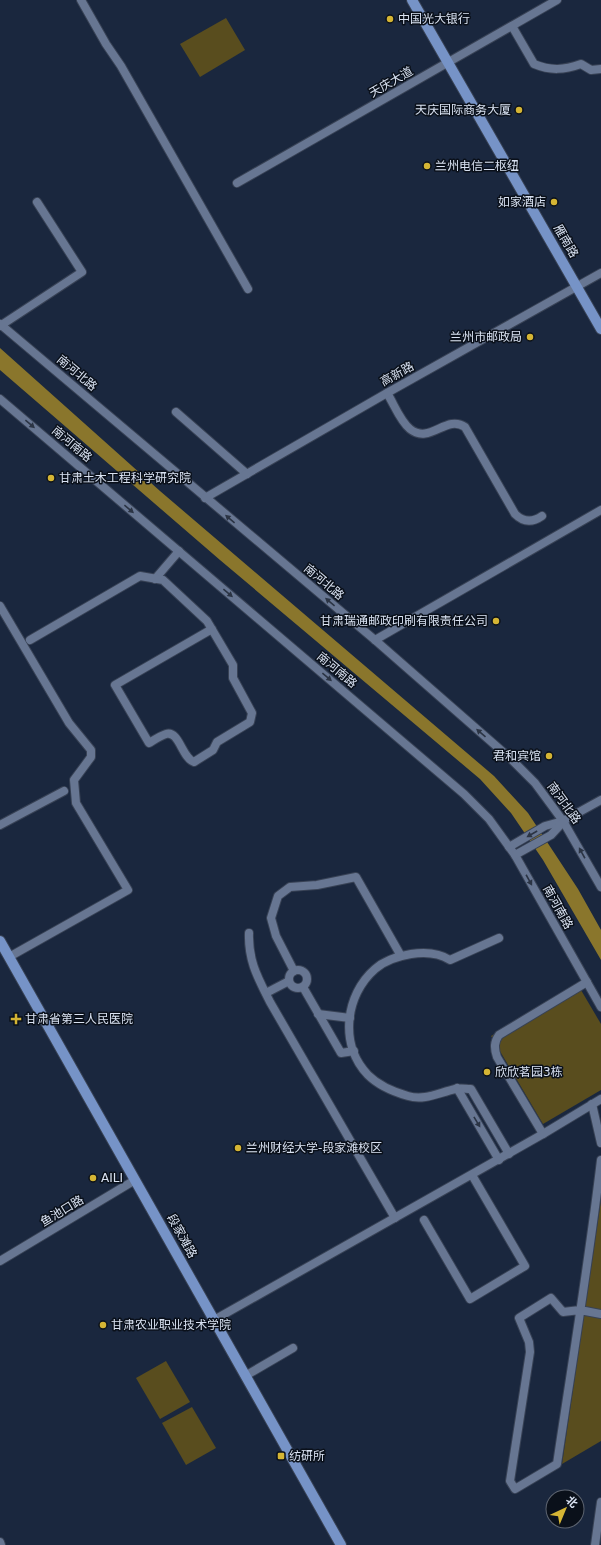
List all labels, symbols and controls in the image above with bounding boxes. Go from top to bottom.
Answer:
place label: 中国光大银行 [398,12,470,26]
marker: 中国光大银行 [385,14,395,24]
street label: 天庆大道 [367,64,415,100]
place label: 天庆国际商务大厦 [415,103,511,117]
marker: 天庆国际商务大厦 [514,105,524,115]
place label: 兰州电信二枢纽 [435,159,519,173]
marker: 兰州电信二枢纽 [422,161,432,171]
place label: 如家酒店 [498,195,546,209]
marker: 如家酒店 [549,197,559,207]
street label: 雁南路 [551,222,581,260]
place label: 兰州市邮政局 [450,330,522,344]
marker: 兰州市邮政局 [525,332,535,342]
street label: 南河北路 [54,352,100,394]
street label: 高新路 [378,359,416,389]
one-way arrow [24,420,35,429]
street label: 南河南路 [49,423,95,465]
place label: 甘肃土木工程科学研究院 [59,471,191,485]
marker: 甘肃土木工程科学研究院 [46,473,56,483]
one-way arrow [123,504,134,513]
one-way arrow [225,514,236,523]
street label: 南河北路 [301,561,347,603]
one-way arrow [223,588,232,597]
one-way arrow [325,598,336,607]
place label: 甘肃瑞通邮政印刷有限责任公司 [320,614,488,628]
marker: 甘肃瑞通邮政印刷有限责任公司 [491,616,501,626]
street label: 南河南路 [314,649,360,691]
one-way arrow [321,673,332,682]
one-way arrow [477,729,486,738]
place label: 君和宾馆 [493,749,541,763]
marker: 君和宾馆 [544,751,554,761]
street label: 南河北路 [544,779,584,827]
one-way arrow [526,830,538,837]
one-way arrow [579,847,586,859]
one-way arrow [526,874,533,886]
street label: 南河南路 [540,883,576,931]
place label: 甘肃省第三人民医院 [25,1012,133,1026]
marker: 甘肃省第三人民医院 [10,1013,22,1025]
place label: 欣欣茗园3栋 [495,1065,563,1079]
marker: 欣欣茗园3栋 [482,1067,492,1077]
one-way arrow [473,1116,480,1128]
place label: 兰州财经大学-段家滩校区 [246,1141,382,1155]
marker: 兰州财经大学-段家滩校区 [233,1143,243,1153]
place label: AILI [101,1171,123,1185]
marker: AILI [88,1173,98,1183]
street label: 鱼池口路 [38,1193,86,1229]
street label: 段家滩路 [164,1212,200,1260]
place label: 甘肃农业职业技术学院 [111,1318,231,1332]
marker: 甘肃农业职业技术学院 [98,1320,108,1330]
place label: 纺研所 [289,1449,325,1463]
marker: 纺研所 [276,1451,286,1461]
north arrow [545,1489,585,1529]
text: 北 [563,1494,580,1511]

